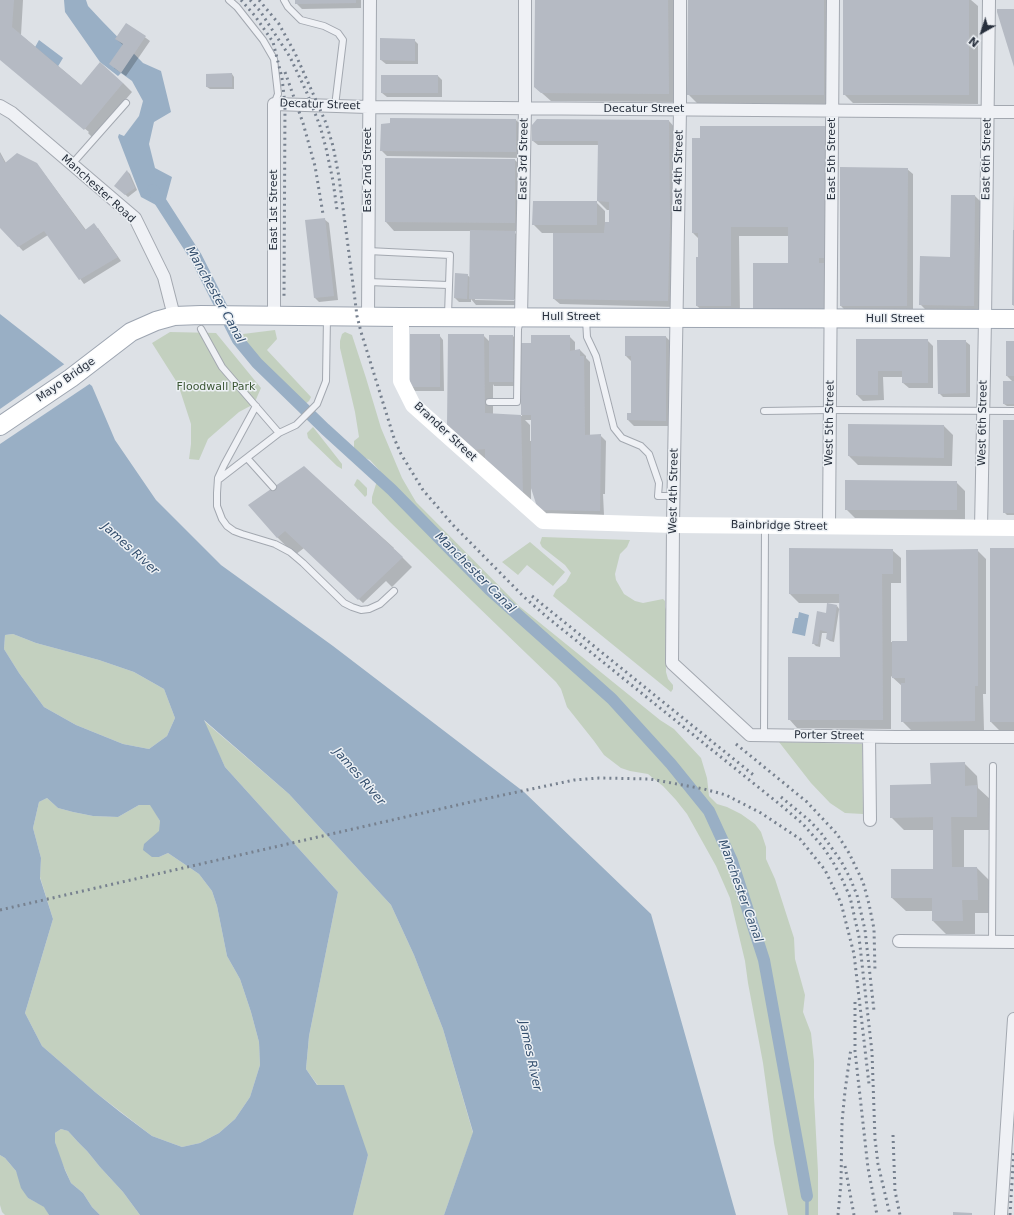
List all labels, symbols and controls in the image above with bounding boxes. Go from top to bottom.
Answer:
north arrow [962,12,1002,52]
text: N [966,34,982,50]
street label: Decatur Street [279,97,361,113]
street label: Decatur Street [604,102,684,116]
street label: East 3rd Street [517,118,531,200]
street label: East 5th Street [825,118,839,200]
street label: East 6th Street [980,118,994,200]
street label: East 2nd Street [361,127,375,213]
street label: East 4th Street [672,130,686,212]
street label: Manchester Road [58,152,138,226]
street label: East 1st Street [267,169,281,251]
water label: Manchester Canal [183,244,247,346]
street label: Hull Street [542,310,600,324]
street label: Hull Street [866,312,924,326]
street label: Mayo Bridge [34,355,98,405]
park label: Floodwall Park [177,380,255,394]
street label: West 5th Street [823,380,837,466]
street label: West 6th Street [976,380,990,466]
street label: Brander Street [411,400,479,464]
street label: West 4th Street [667,448,681,534]
street label: Bainbridge Street [731,519,827,533]
water label: James River [99,520,161,578]
water label: Manchester Canal [432,530,518,616]
street label: Porter Street [794,729,864,743]
water label: James River [330,745,388,809]
water label: Manchester Canal [715,838,765,944]
water label: James River [516,1020,544,1092]

